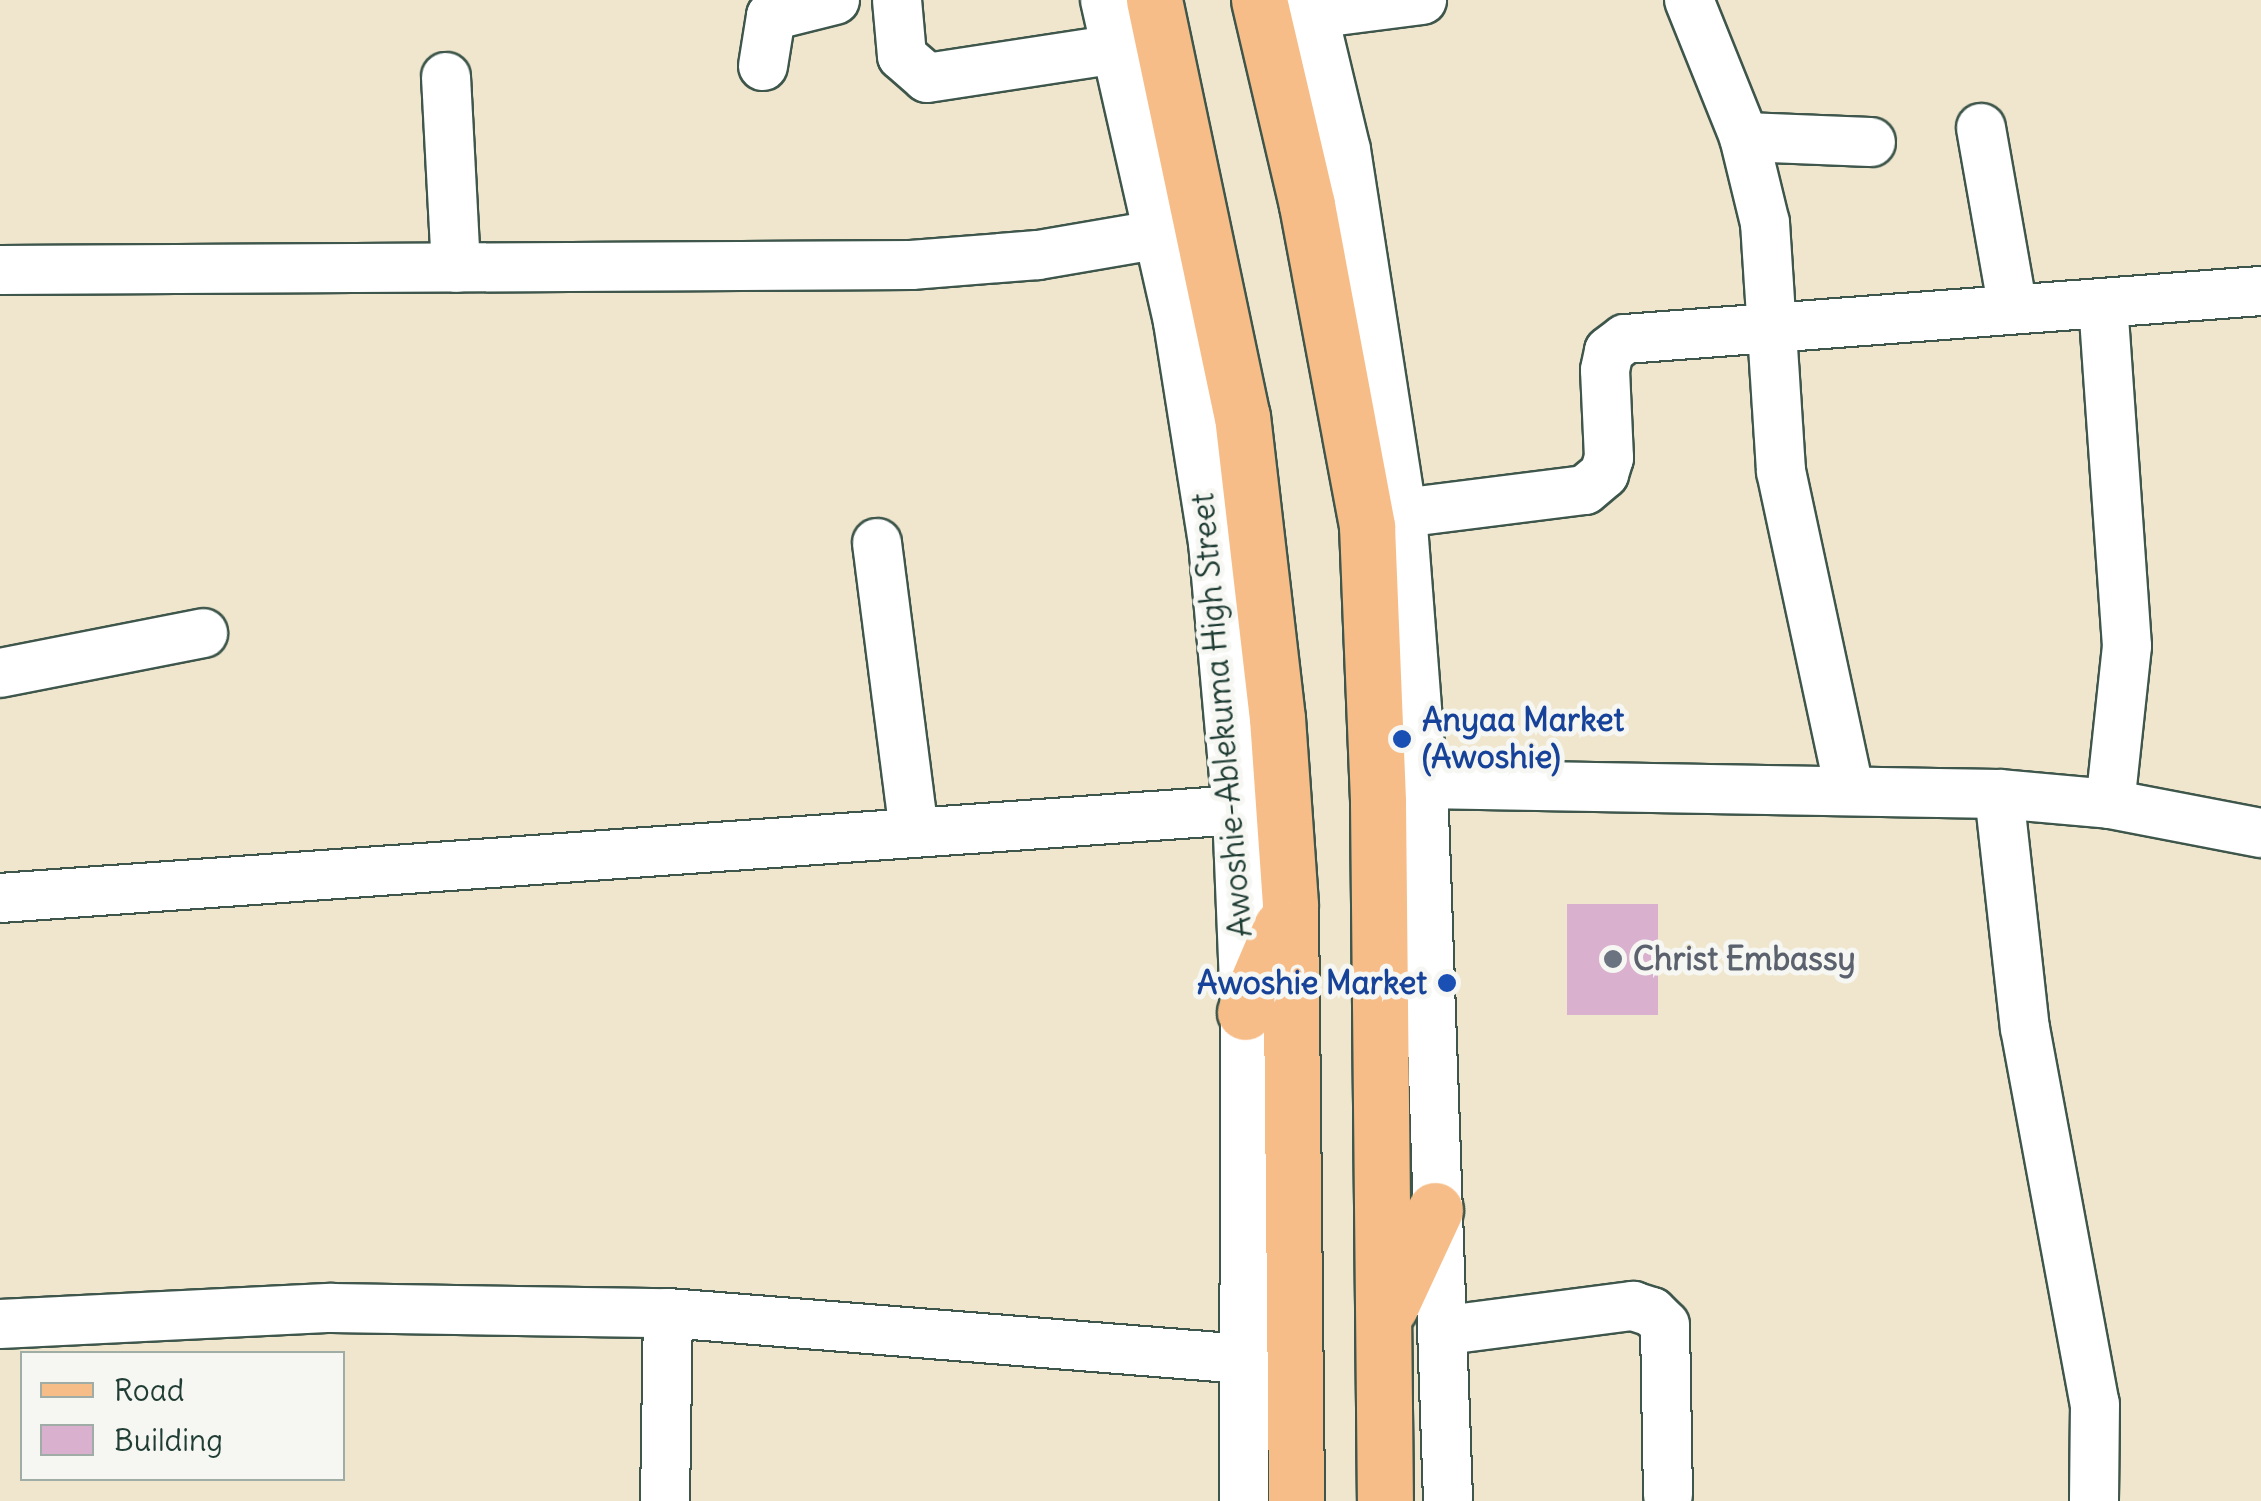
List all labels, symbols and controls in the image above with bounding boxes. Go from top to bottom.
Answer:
street label: Awoshie-Ablekuma High Street [1183,491,1261,939]
place label: Anyaa Market (Awoshie) [1422,702,1624,777]
marker: Anyaa Market (Awoshie) [1391,728,1413,750]
place label: Christ Embassy [1633,940,1856,978]
marker: Christ Embassy [1602,948,1624,970]
place label: Awoshie Market [1197,964,1427,1002]
marker: Awoshie Market [1436,972,1458,994]
legend [20,1351,345,1481]
text: Road [114,1371,184,1409]
text: Building [114,1421,223,1459]

